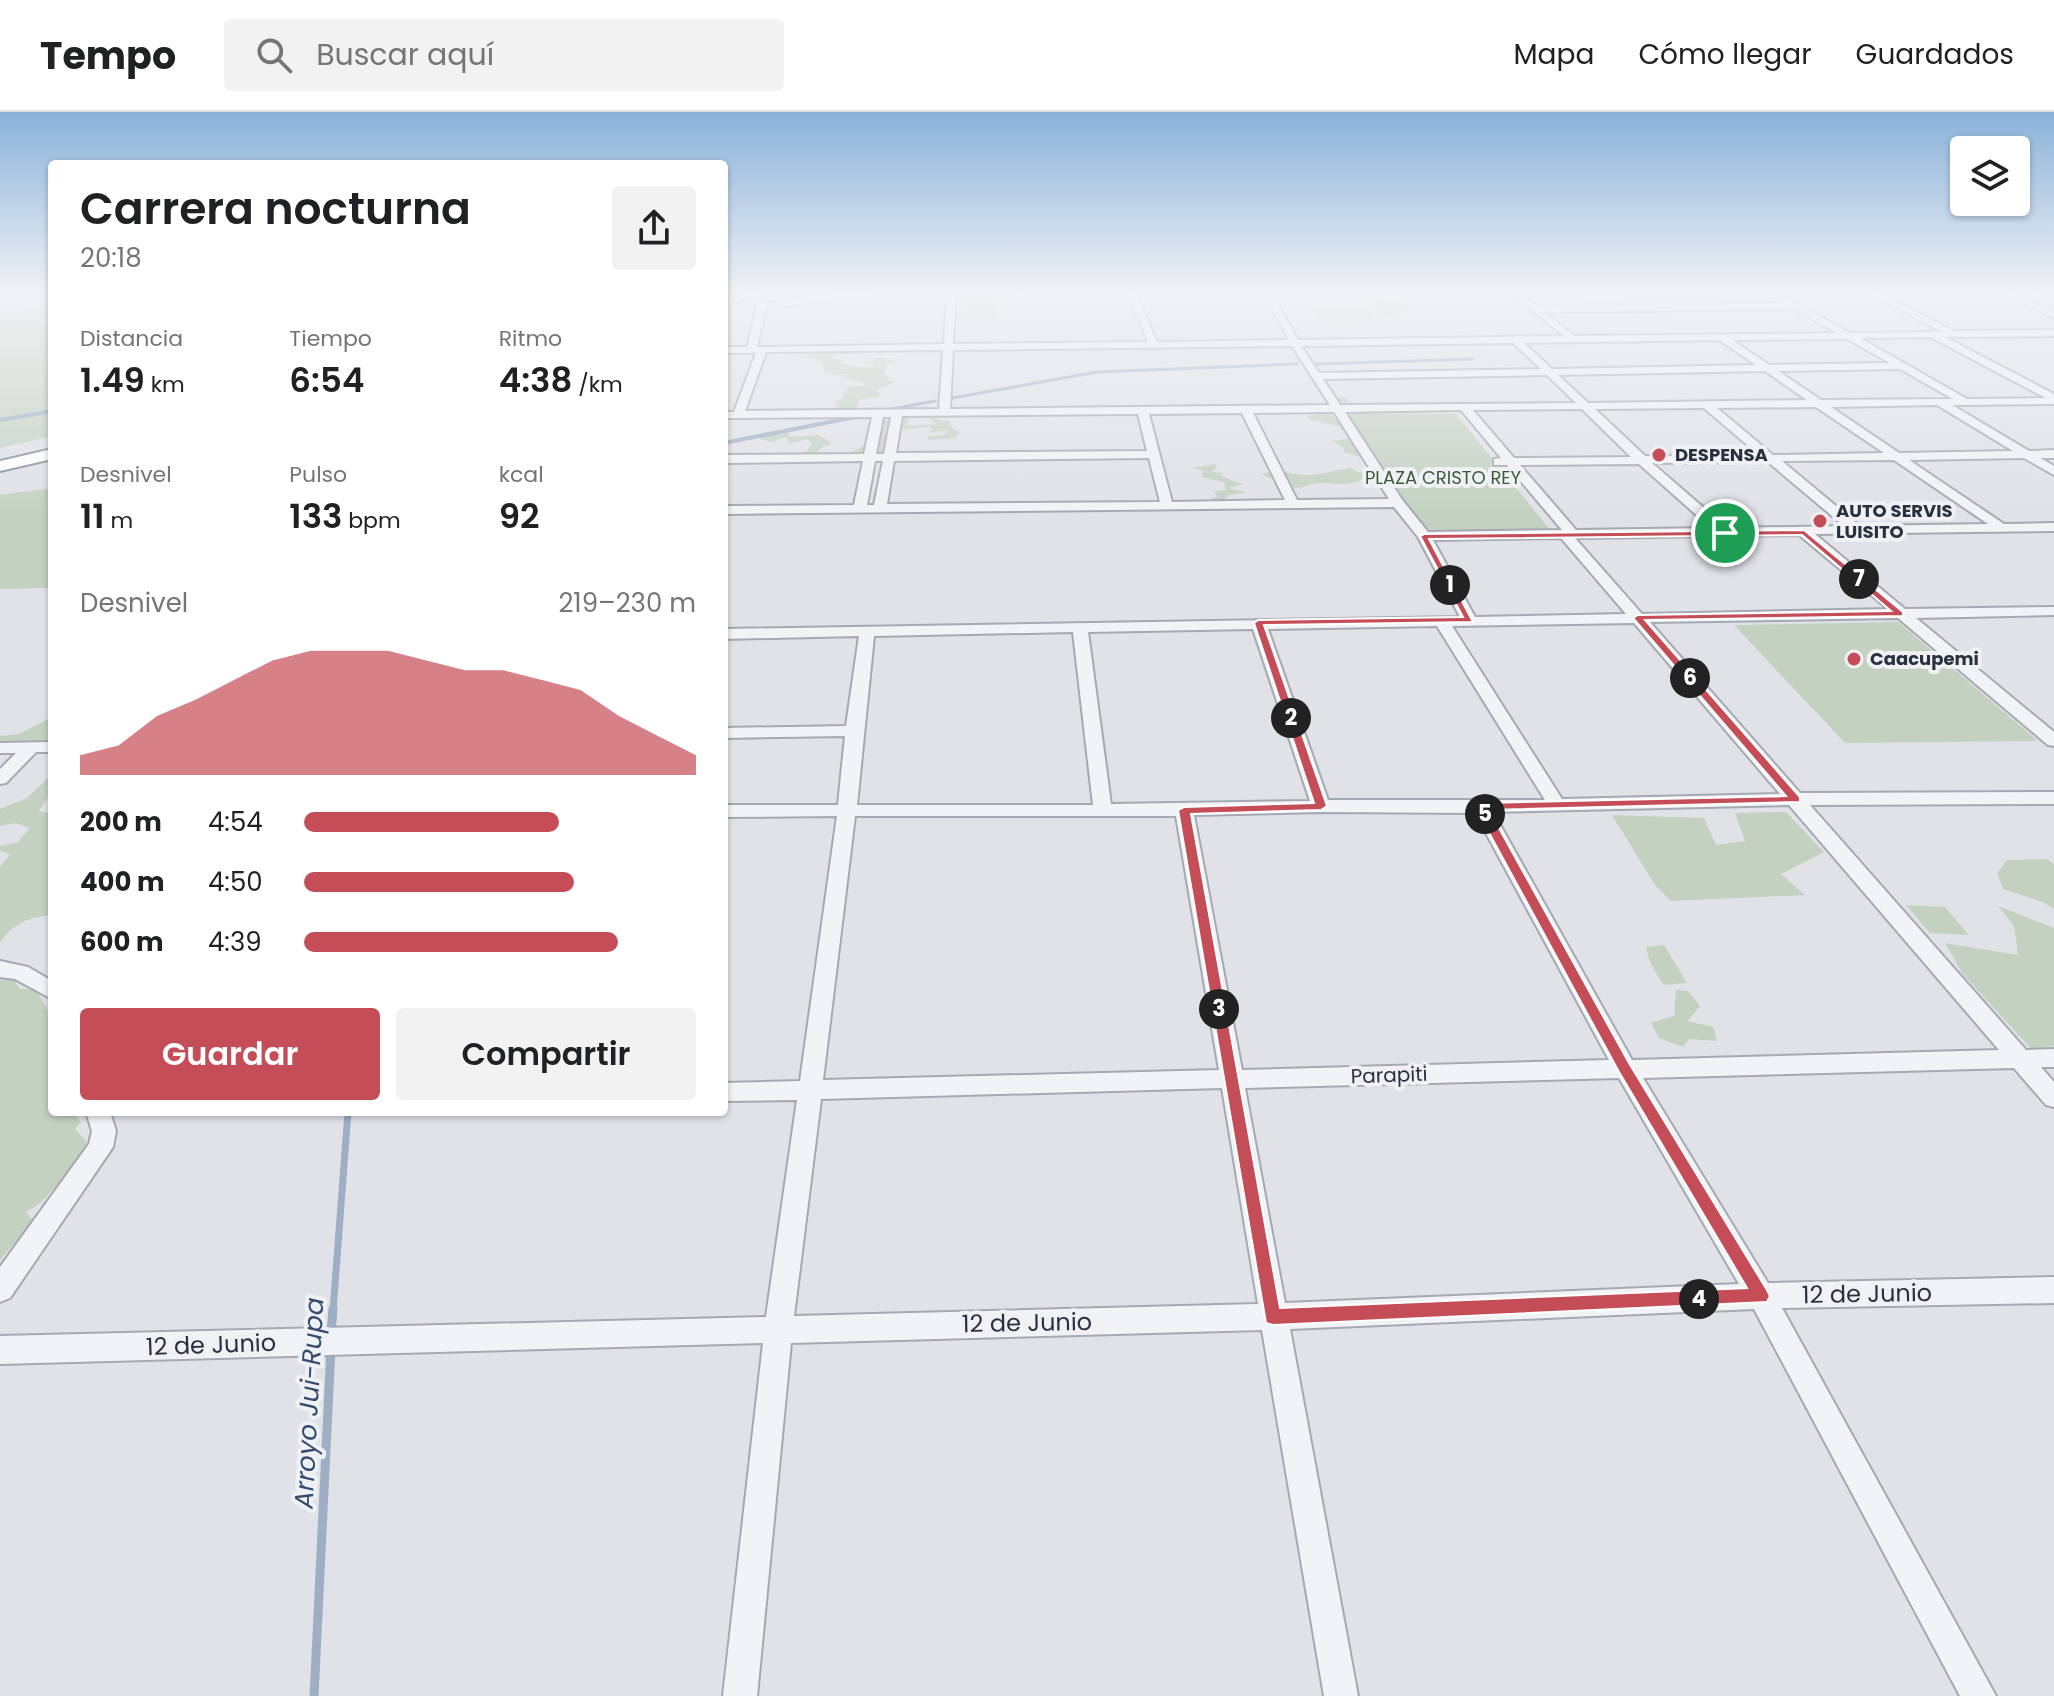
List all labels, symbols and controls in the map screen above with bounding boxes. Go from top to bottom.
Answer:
search box [224,19,784,91]
text: Tempo [40,29,176,82]
icon: search [252,33,296,77]
text: Buscar aquí [316,33,494,76]
text: Mapa [1513,35,1594,74]
text: Cómo llegar [1638,35,1812,74]
text: Guardados [1856,35,2014,74]
map controls [1950,136,2030,216]
button: layers [1950,136,2030,216]
text: Carrera nocturna [80,178,471,239]
button: share [612,186,696,270]
text: 20:18 [80,240,142,276]
text: Distancia [80,323,183,354]
text: Tiempo [289,323,372,354]
text: Ritmo [499,323,562,354]
text: 1.49 [80,356,145,404]
text: 6:54 [289,356,364,404]
text: 4:38 [499,356,572,404]
text: km [145,369,185,400]
text: /km [572,369,623,400]
place label: DESPENSA [1675,442,1768,467]
marker: DESPENSA [1650,446,1668,464]
text: Desnivel [80,459,172,490]
text: Pulso [289,459,347,490]
text: kcal [499,459,544,490]
park label: PLAZA CRISTO REY [1365,465,1522,490]
text: 11 [80,492,105,540]
text: 133 [289,492,342,540]
text: 92 [499,492,539,540]
place label: AUTO SERVIS LUISITO [1836,498,1953,544]
pin [1691,499,1759,567]
text: m [105,505,133,536]
text: bpm [342,505,401,536]
icon: arrive [1703,511,1747,555]
marker: AUTO SERVIS LUISITO [1811,512,1829,530]
pin: 7 [1839,559,1879,599]
text: 7 [1853,563,1865,594]
pin: 1 [1430,565,1470,605]
text: 1 [1446,569,1454,600]
text: Desnivel [80,585,188,621]
text: 219–230 m [558,585,696,621]
place label: Caacupemi [1870,646,1979,671]
marker: Caacupemi [1845,650,1863,668]
pin: 6 [1670,658,1710,698]
text: 6 [1683,662,1697,693]
pin: 2 [1271,698,1311,738]
text: 2 [1285,702,1297,733]
pin: 5 [1465,794,1505,834]
text: 5 [1478,798,1492,829]
text: 200 m [80,804,162,840]
text: 4:54 [208,804,263,840]
text: 400 m [80,864,165,900]
text: 4:50 [208,864,263,900]
text: 600 m [80,924,164,960]
text: 4:39 [208,924,262,960]
pin: 3 [1199,989,1239,1029]
text: 3 [1212,993,1226,1024]
button: Guardar [80,1008,380,1100]
button: Compartir [396,1008,696,1100]
street label: Parapiti [1350,1060,1428,1090]
street label: 12 de Junio [1802,1276,1932,1311]
pin: 4 [1679,1279,1719,1319]
text: 4 [1692,1283,1706,1314]
water label: Arroyo Jui-Rupa [285,1297,333,1510]
street label: 12 de Junio [962,1305,1092,1340]
street label: 12 de Junio [145,1326,277,1363]

